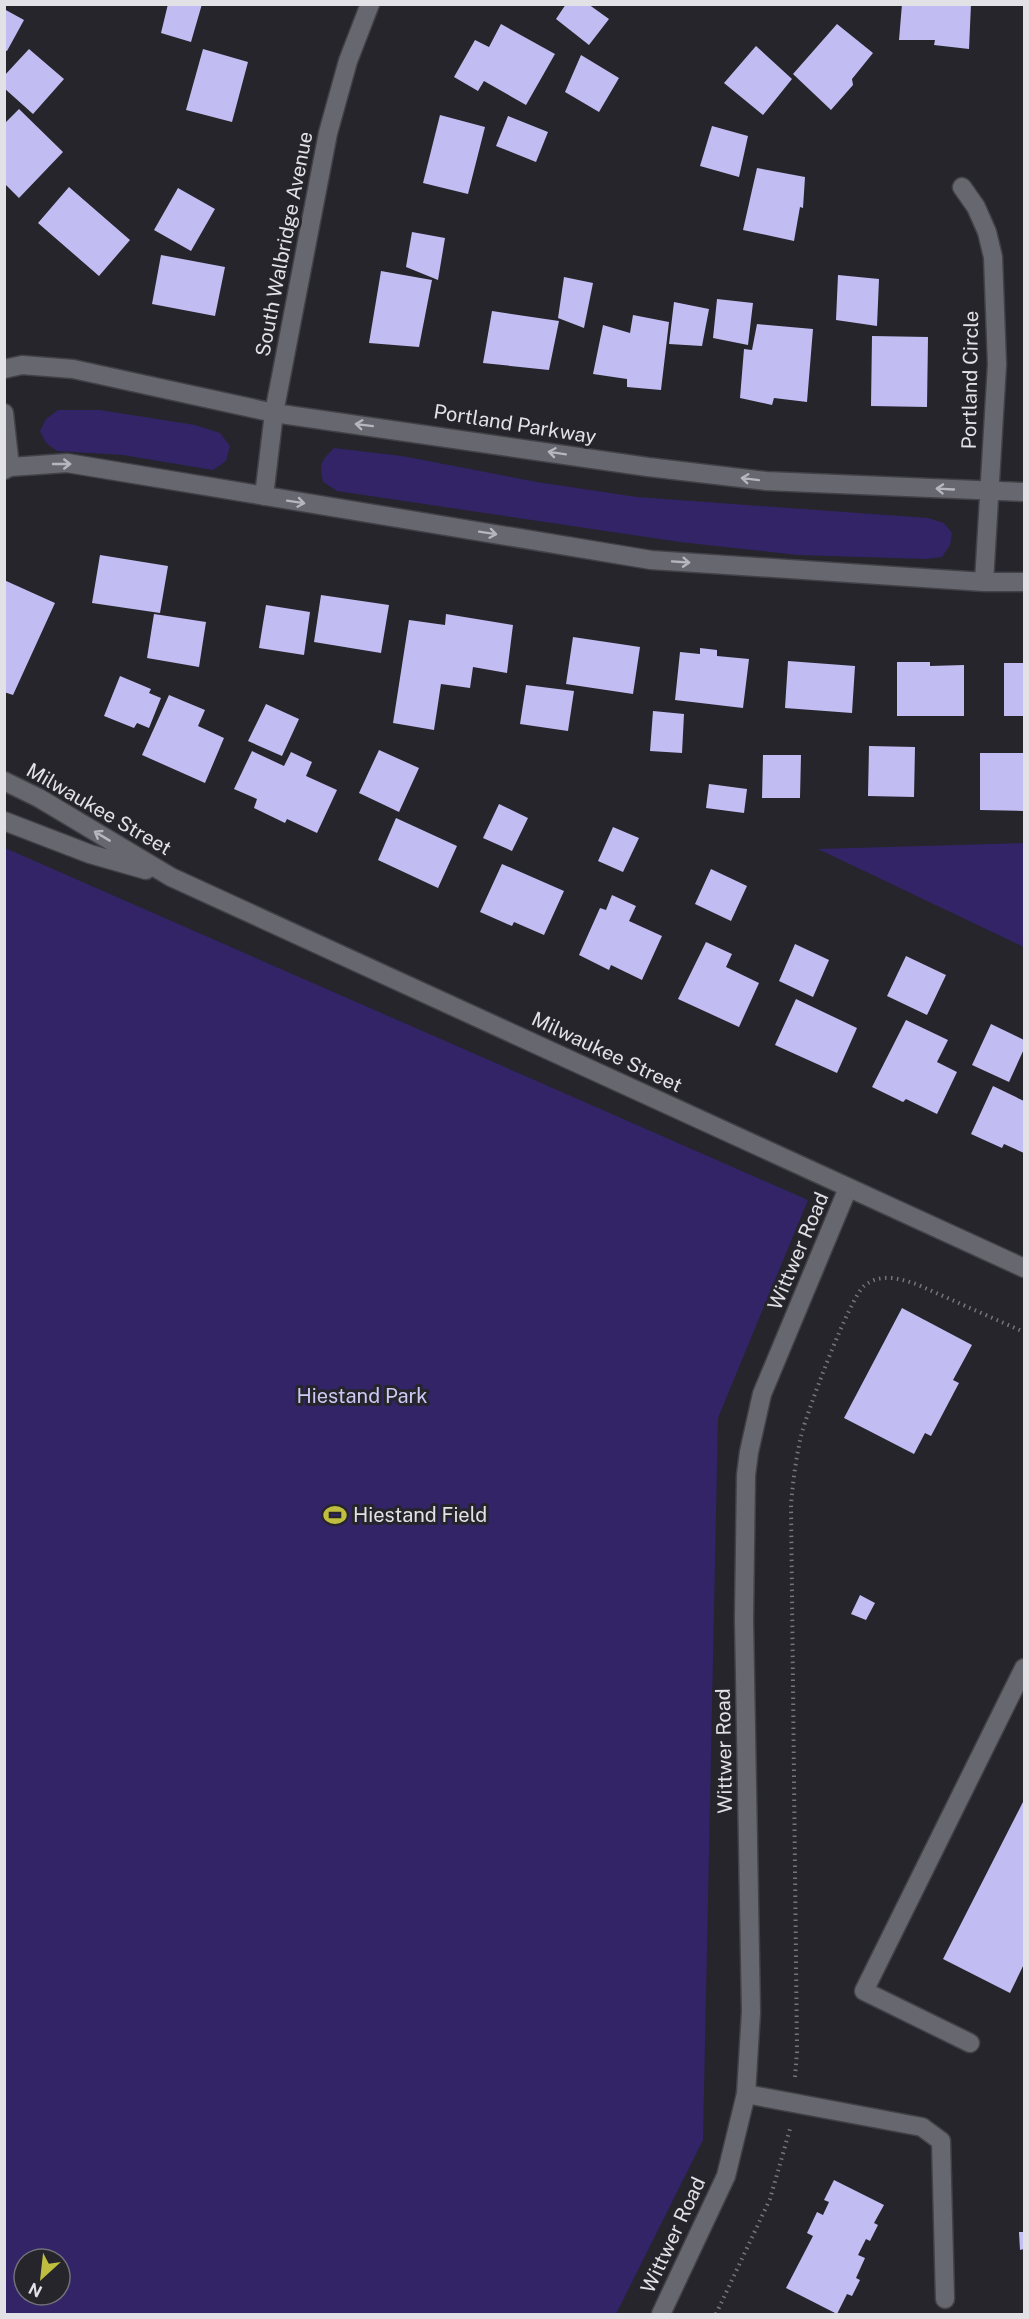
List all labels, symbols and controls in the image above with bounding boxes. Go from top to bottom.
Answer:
street label: South Walbridge Avenue [250,129,318,359]
street label: Portland Circle [957,310,983,450]
street label: Portland Parkway [432,399,598,449]
one-way arrow [355,419,375,430]
one-way arrow [548,448,567,459]
one-way arrow [52,458,72,470]
one-way arrow [741,473,761,484]
one-way arrow [936,484,956,495]
one-way arrow [286,496,305,507]
one-way arrow [478,528,498,539]
one-way arrow [671,557,691,568]
street label: Milwaukee Street [22,758,176,860]
one-way arrow [94,830,111,842]
street label: Milwaukee Street [528,1007,686,1097]
street label: Wittwer Road [762,1189,834,1313]
park label: Hiestand Park [296,1384,428,1408]
sports icon: Hiestand Field [322,1502,348,1528]
place label: Hiestand Field [353,1503,487,1527]
street label: Wittwer Road [711,1688,737,1814]
street label: Wittwer Road [636,2173,710,2297]
north arrow [12,2247,72,2307]
text: N [26,2279,45,2301]

